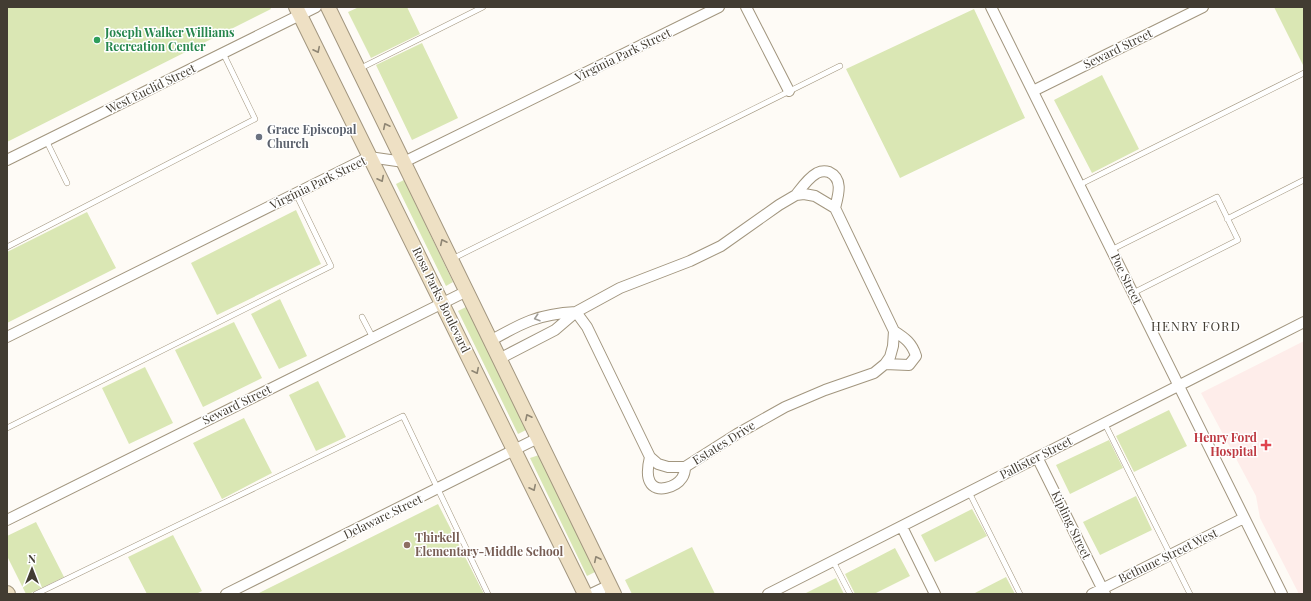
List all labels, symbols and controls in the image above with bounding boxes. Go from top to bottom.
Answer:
place label: Joseph Walker Williams Recreation Center [104,24,235,54]
street label: Virginia Park Street [571,24,674,85]
street label: Seward Street [1080,24,1155,72]
marker: Joseph Walker Williams Recreation Center [92,35,102,45]
one-way arrow [312,46,320,53]
street label: West Euclid Street [102,59,199,117]
place label: Grace Episcopal Church [267,121,357,151]
one-way arrow [383,122,391,130]
marker: Grace Episcopal Church [254,132,264,142]
street label: Virginia Park Street [266,152,369,213]
one-way arrow [376,175,383,183]
one-way arrow [440,239,448,247]
street label: Rosa Parks Boulevard [409,244,474,355]
street label: Poe Street [1108,250,1146,307]
one-way arrow [534,313,541,321]
district label: HENRY FORD [1151,317,1241,334]
one-way arrow [471,367,478,374]
street label: Seward Street [199,380,274,428]
one-way arrow [525,414,533,421]
street label: Estates Drive [689,417,758,468]
place label: Henry Ford Hospital [1194,429,1257,459]
street label: Pallister Street [997,432,1075,482]
marker: Henry Ford Hospital [1260,439,1272,451]
one-way arrow [528,484,536,491]
street label: Kipling Street [1049,488,1096,562]
street label: Delaware Street [341,490,425,542]
street label: Bethune Street West [1115,524,1220,586]
place label: Thirkell Elementary-Middle School [415,529,564,559]
marker: Thirkell Elementary-Middle School [402,540,412,550]
north arrow [12,549,52,589]
text: N [28,551,36,566]
one-way arrow [594,556,602,563]

